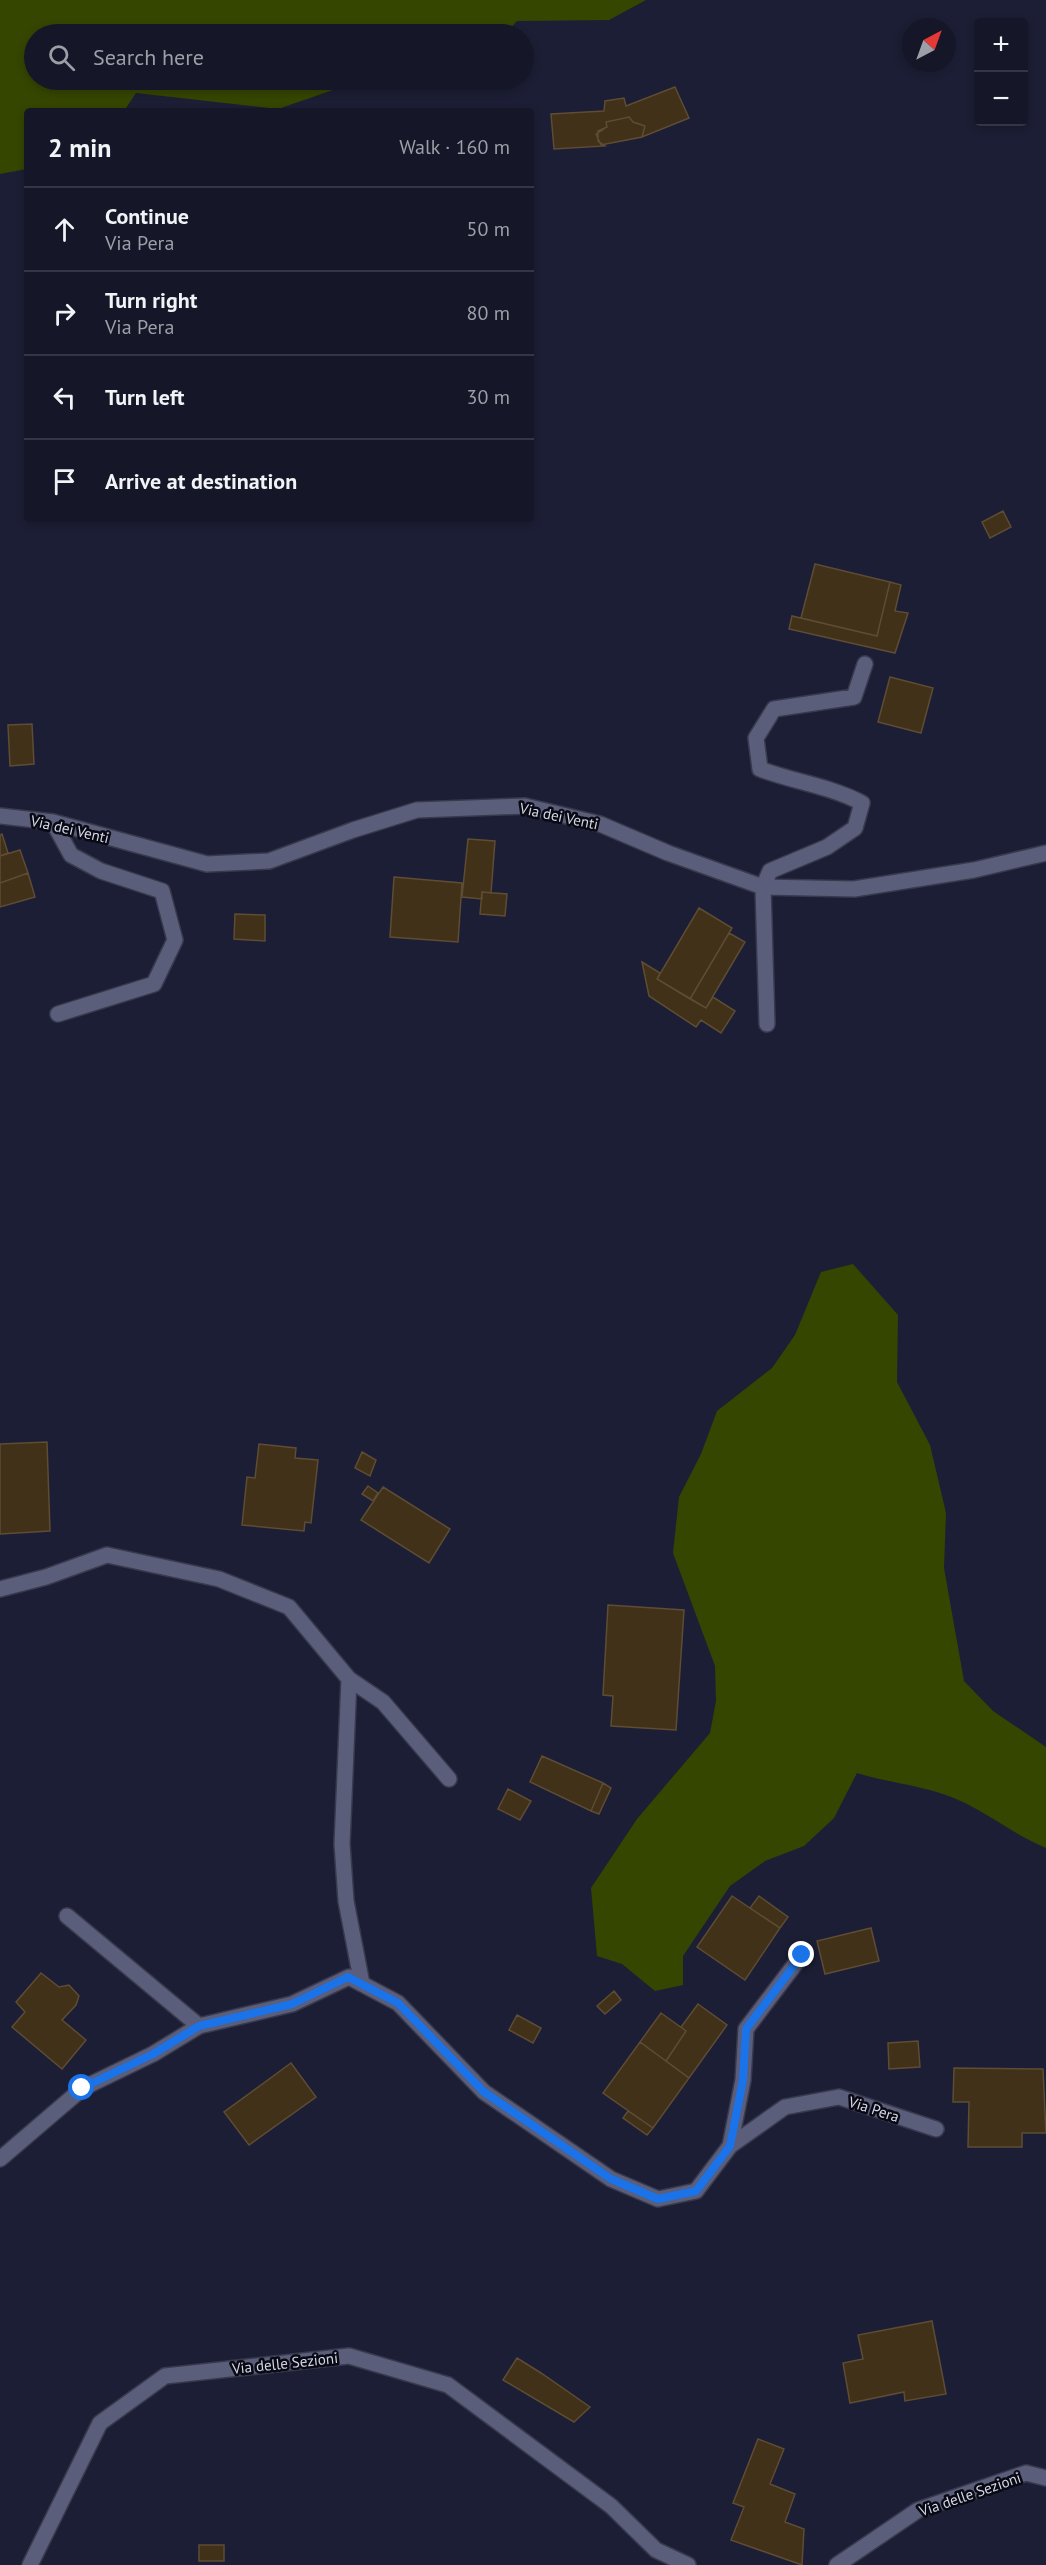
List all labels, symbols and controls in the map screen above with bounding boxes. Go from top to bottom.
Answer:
north arrow [902,18,956,72]
map controls [974,18,1028,126]
button: + [974,18,1028,72]
search box [24,24,534,90]
icon: search [45,41,78,74]
text: Search here [93,43,204,71]
button: − [974,72,1028,126]
text: 2 min [48,131,111,164]
text: Walk · 160 m [399,134,510,160]
text: Continue [105,202,189,230]
icon: ahead [48,213,81,246]
text: 50 m [467,216,510,242]
text: Via Pera [105,230,174,256]
text: Turn right [105,286,197,314]
icon: right [48,297,81,330]
text: 80 m [467,300,510,326]
text: Via Pera [105,314,174,340]
icon: left [48,381,81,414]
text: Turn left [105,383,185,411]
text: 30 m [467,384,510,410]
icon: arrive [48,465,81,498]
text: Arrive at destination [105,467,297,495]
street label: Via dei Venti [517,798,600,834]
street label: Via dei Venti [28,811,111,847]
route end [788,1941,814,1967]
route start [68,2074,94,2100]
street label: Via Pera [845,2092,902,2126]
street label: Via delle Sezioni [230,2348,339,2378]
street label: Via delle Sezioni [916,2468,1023,2521]

